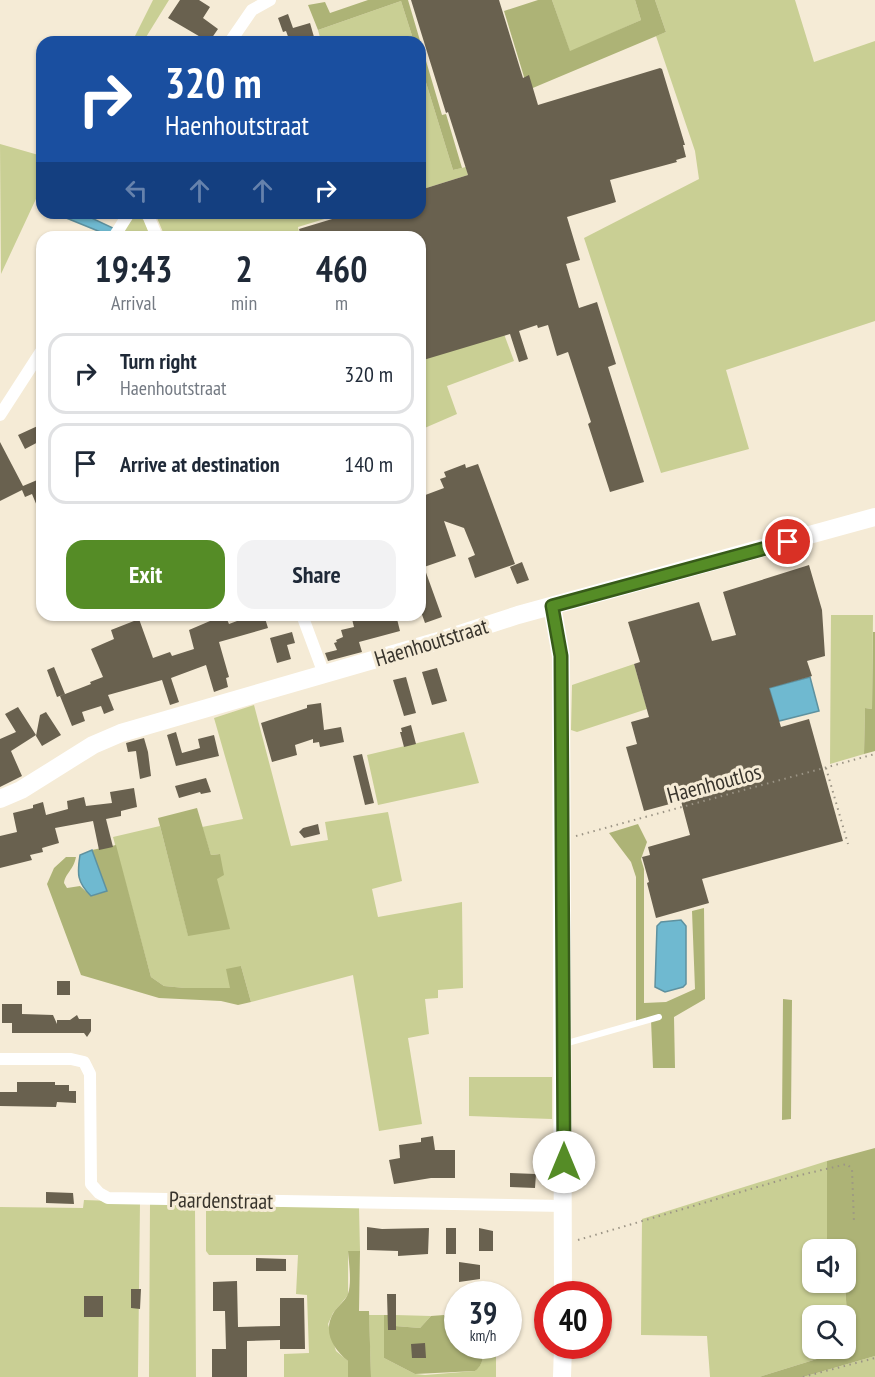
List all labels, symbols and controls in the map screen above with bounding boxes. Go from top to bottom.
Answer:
text: 320 m [165,55,262,110]
icon: right [66,60,144,138]
text: Haenhoutstraat [165,108,309,142]
icon: left [120,174,153,207]
icon: ahead [183,174,216,207]
icon: ahead [246,174,279,207]
icon: right [309,174,342,207]
text: 19:43 [95,245,172,292]
text: 2 [235,245,253,292]
text: 460 [316,245,367,292]
text: Arrival [111,290,156,316]
text: min [231,290,257,316]
text: m [335,290,348,316]
text: Turn right [120,347,197,375]
icon: right [69,357,102,390]
text: 320 m [344,360,393,388]
text: Haenhoutstraat [120,375,227,401]
icon: arrive [69,447,102,480]
text: Arrive at destination [120,450,280,478]
text: 140 m [344,450,393,478]
pin [762,516,813,567]
icon: arrive [771,525,804,558]
button: Exit [66,540,225,609]
button: Share [237,540,396,609]
street label: Haenhoutstraat [371,611,491,673]
street label: Haenhoutlos [664,757,764,809]
position arrow [532,1130,596,1194]
street label: Paardenstraat [169,1185,273,1215]
map controls [802,1239,856,1359]
button: sound [802,1239,856,1293]
speed limit sign: 40 [534,1281,612,1359]
text: 39 [469,1293,497,1332]
button: search [802,1305,856,1359]
text: km/h [470,1326,496,1345]

